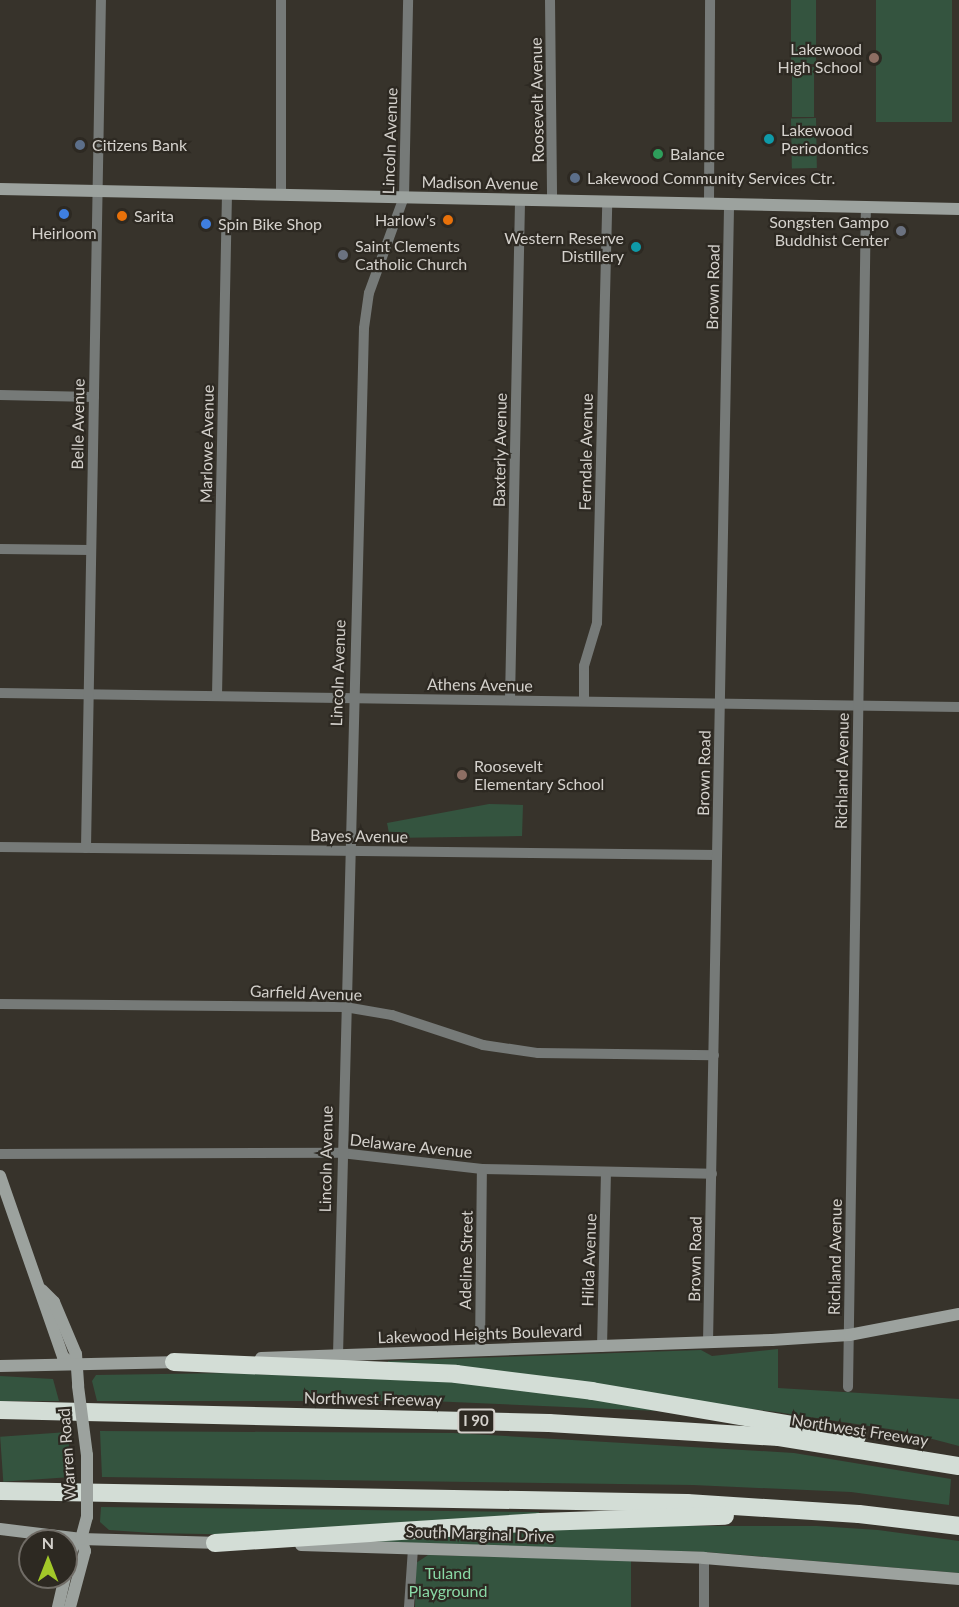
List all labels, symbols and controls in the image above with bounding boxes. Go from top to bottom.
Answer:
street label: Roosevelt Avenue [526,37,548,163]
place label: Lakewood High School [778,39,862,77]
marker: Lakewood High School [867,51,881,65]
street label: Lincoln Avenue [379,87,401,195]
place label: Lakewood Periodontics [781,120,869,158]
marker: Lakewood Periodontics [762,132,776,146]
place label: Citizens Bank [92,135,187,155]
marker: Citizens Bank [73,138,87,152]
place label: Balance [670,144,725,164]
marker: Balance [651,147,665,161]
place label: Lakewood Community Services Ctr. [587,168,836,188]
marker: Lakewood Community Services Ctr. [568,171,582,185]
street label: Madison Avenue [421,172,539,194]
place label: Sarita [134,206,174,226]
marker: Heirloom [57,207,71,221]
marker: Sarita [115,209,129,223]
place label: Harlow's [375,210,436,230]
place label: Songsten Gampo Buddhist Center [769,212,889,250]
marker: Harlow's [441,213,455,227]
place label: Spin Bike Shop [218,214,322,234]
marker: Spin Bike Shop [199,217,213,231]
place label: Heirloom [31,223,97,243]
marker: Songsten Gampo Buddhist Center [894,224,908,238]
place label: Western Reserve Distillery [504,228,624,266]
place label: Saint Clements Catholic Church [355,236,467,274]
marker: Western Reserve Distillery [629,240,643,254]
street label: Brown Road [703,244,723,330]
marker: Saint Clements Catholic Church [336,248,350,262]
street label: Belle Avenue [68,378,88,470]
street label: Marlowe Avenue [196,384,218,504]
street label: Baxterly Avenue [489,392,511,508]
street label: Ferndale Avenue [575,393,597,511]
street label: Lincoln Avenue [327,619,349,727]
street label: Athens Avenue [427,674,533,696]
street label: Richland Avenue [831,712,853,830]
street label: Brown Road [694,730,714,816]
place label: Roosevelt Elementary School [474,756,605,794]
marker: Roosevelt Elementary School [455,768,469,782]
street label: Bayes Avenue [310,826,408,846]
street label: Garfield Avenue [249,981,363,1005]
street label: Lincoln Avenue [315,1105,337,1213]
street label: Delaware Avenue [349,1130,473,1162]
street label: Richland Avenue [824,1198,846,1316]
street label: Adeline Street [456,1210,476,1310]
street label: Hilda Avenue [578,1213,600,1307]
street label: Brown Road [685,1216,705,1302]
street label: Lakewood Heights Boulevard [377,1321,583,1347]
street label: Northwest Freeway [304,1388,442,1410]
street label: Warren Road [54,1407,80,1501]
road number: I 90 [456,1409,496,1433]
street label: Northwest Freeway [790,1410,930,1450]
street label: South Marginal Drive [405,1522,555,1546]
north arrow [18,1529,78,1589]
text: N [42,1533,54,1552]
park label: Tuland Playground [409,1563,487,1601]

